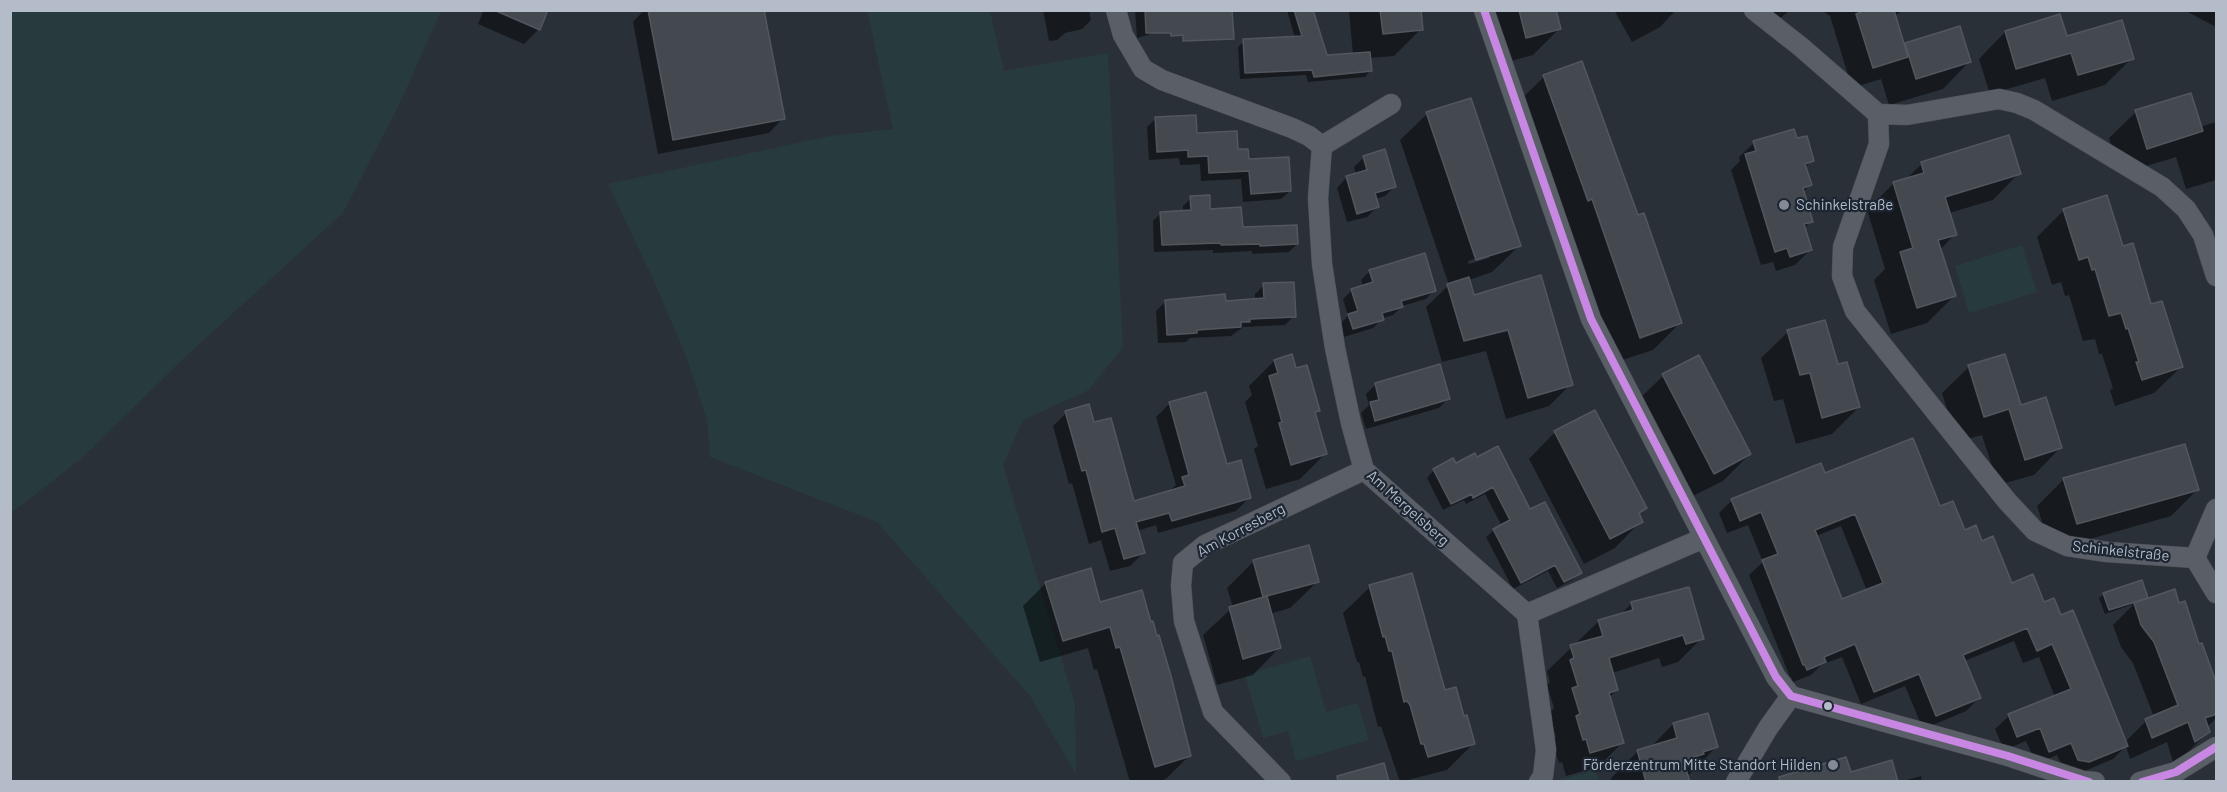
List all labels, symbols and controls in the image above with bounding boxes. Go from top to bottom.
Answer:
place label: Schinkelstraße [1796,196,1893,214]
marker: Schinkelstraße [1777,198,1791,212]
street label: Am Mergelsberg [1363,466,1453,550]
street label: Am Korresberg [1194,499,1288,561]
street label: Schinkelstraße [2072,537,2170,565]
unlabelled marker [1822,700,1834,712]
place label: Förderzentrum Mitte Standort Hilden [1583,756,1821,774]
marker: Förderzentrum Mitte Standort Hilden [1826,758,1840,772]

